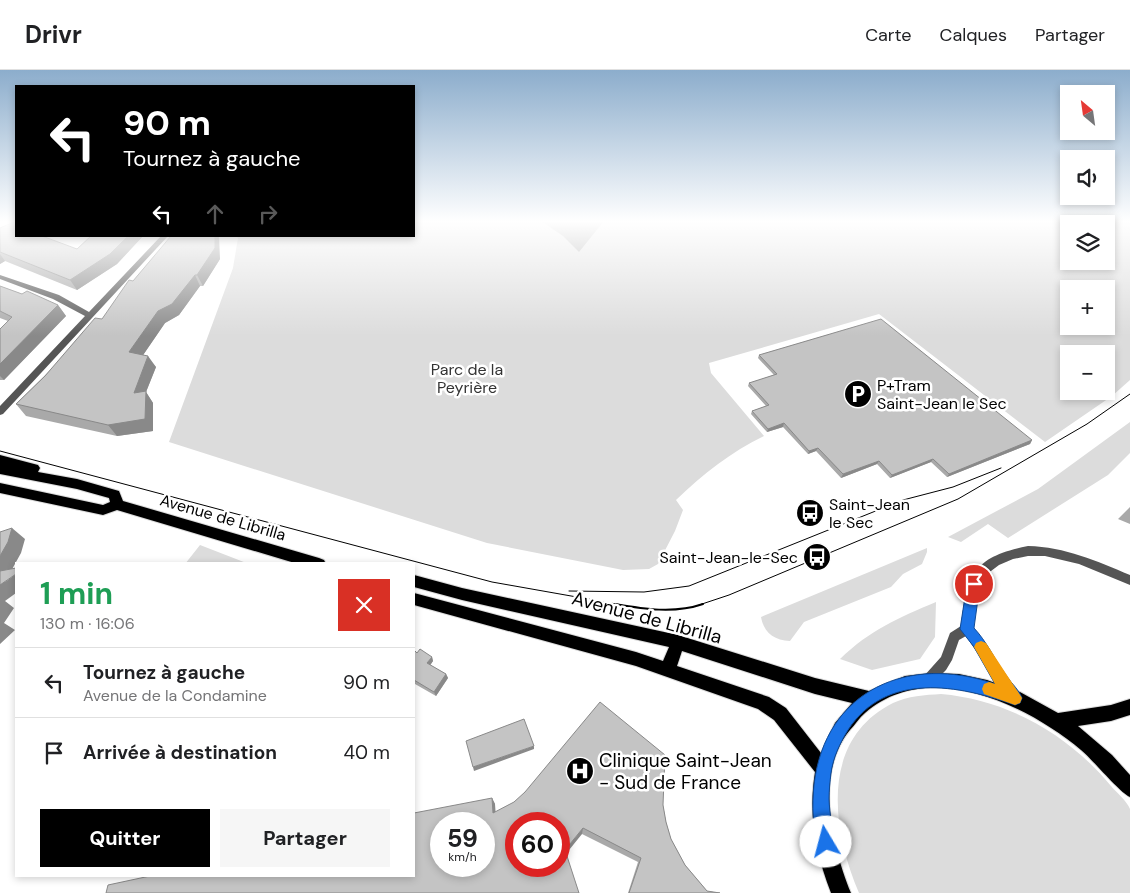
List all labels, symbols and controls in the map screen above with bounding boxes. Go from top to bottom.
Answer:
text: Drivr [25,19,82,50]
text: Carte [865,23,912,47]
text: Calques [940,23,1007,47]
text: Partager [1035,23,1105,47]
north arrow [1060,85,1115,140]
map controls [1060,85,1115,400]
text: 90 m [123,100,211,146]
icon: left [40,105,105,170]
text: Tournez à gauche [123,144,301,173]
button: sound [1060,150,1115,205]
icon: left [148,200,176,228]
icon: ahead [201,200,229,228]
icon: right [254,200,282,228]
button: layers [1060,215,1115,270]
button: + [1060,280,1115,335]
button: − [1060,345,1115,400]
park label: Parc de la Peyrière [431,359,503,398]
place label: P+Tram Saint-Jean le Sec [877,375,1007,414]
parking icon: P+Tram Saint-Jean le Sec [843,379,873,409]
street label: Avenue de Librilla [158,489,288,545]
place label: Saint-Jean le Sec [829,494,910,533]
bus stop icon: Saint-Jean le Sec [795,498,825,528]
bus stop icon: Saint-Jean-le-Sec [802,542,832,572]
place label: Saint-Jean-le-Sec [660,547,798,568]
pin [953,563,995,605]
icon: arrive [960,570,988,598]
text: 1 min [40,574,113,613]
button: close [338,579,390,631]
street label: Avenue de Librilla [569,585,725,650]
text: 130 m · 16:06 [40,613,135,634]
text: Tournez à gauche [83,660,245,685]
icon: left [40,669,68,697]
text: 90 m [343,670,390,695]
text: Avenue de la Condamine [83,685,267,706]
icon: arrive [40,739,68,767]
text: Arrivée à destination [83,740,277,765]
text: 40 m [343,740,390,765]
place label: Clinique Saint-Jean - Sud de France [599,748,772,795]
hospital icon: Clinique Saint-Jean - Sud de France [565,756,595,786]
button: Quitter [40,809,210,867]
button: Partager [220,809,390,867]
speed limit sign: 60 [505,812,570,877]
position arrow [799,815,851,867]
text: 59 [447,822,478,855]
text: km/h [448,849,477,865]

